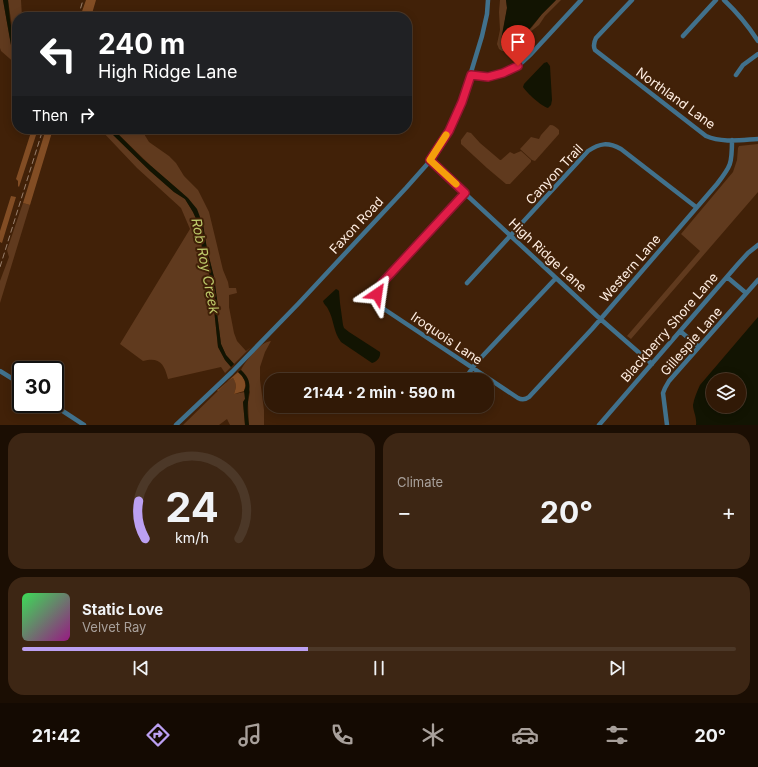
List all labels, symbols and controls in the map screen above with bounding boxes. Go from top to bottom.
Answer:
pin [501,25,535,66]
text: 240 m [98,27,185,61]
icon: left [32,28,84,80]
icon: arrive [507,31,529,53]
text: High Ridge Lane [98,61,237,82]
street label: Northland Lane [633,64,719,132]
icon: right [76,104,98,126]
text: Then [32,106,68,125]
street label: Canyon Trail [522,141,586,207]
street label: Faxon Road [326,193,386,257]
street label: High Ridge Lane [506,215,590,295]
water label: Rob Roy Creek [188,217,224,316]
street label: Western Lane [596,231,664,305]
street label: Blackberry Shore Lane [617,269,721,385]
position arrow [356,273,398,315]
street label: Gillespie Lane [657,303,725,379]
street label: Iroquois Lane [408,308,486,368]
speed limit sign: 30 [12,361,64,413]
map controls [706,373,746,413]
button: layers [706,373,746,413]
text: 21:44 · 2 min · 590 m [303,383,455,402]
text: Climate [397,474,443,490]
text: 24 [165,482,218,532]
text: 20° [540,494,593,530]
text: − [397,499,412,525]
text: + [721,499,736,525]
text: km/h [175,529,208,546]
text: Static Love [82,600,163,619]
text: Velvet Ray [82,619,146,635]
icon: previous [130,657,152,679]
icon: pause [368,657,390,679]
icon: next [606,657,628,679]
icon: directions [144,721,172,749]
icon: music [236,721,264,749]
icon: phone [328,721,356,749]
icon: climate [419,721,447,749]
icon: car [511,721,539,749]
icon: filters [603,721,631,749]
text: 21:42 [32,725,80,746]
text: 20° [694,725,726,746]

